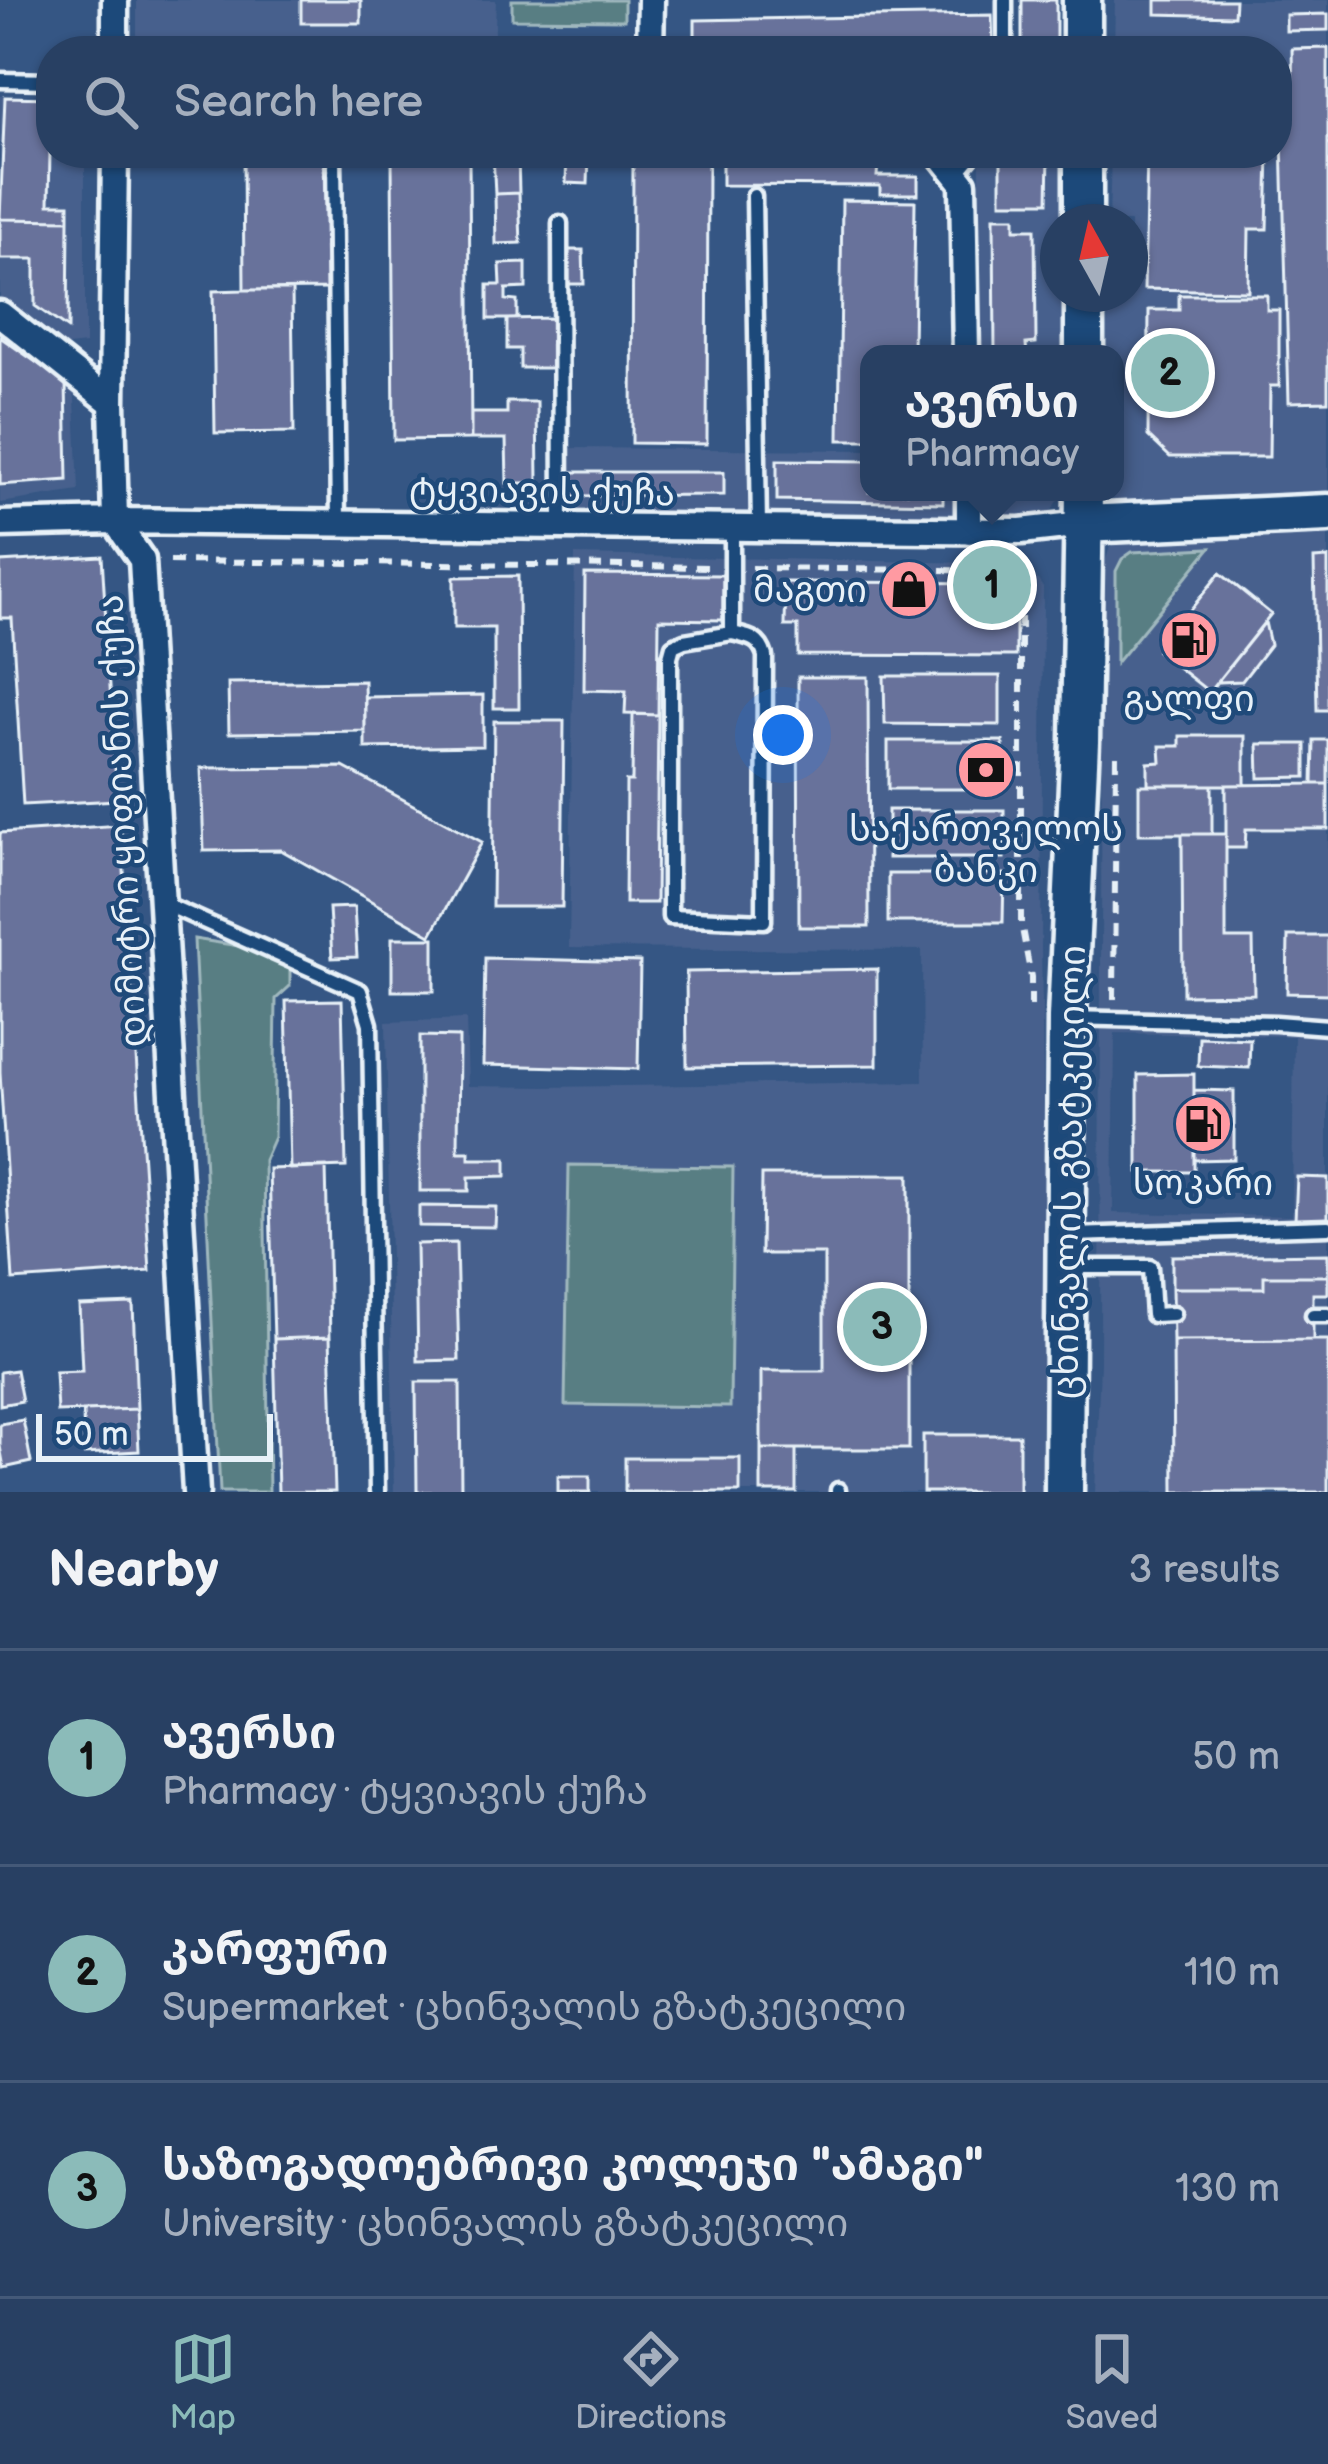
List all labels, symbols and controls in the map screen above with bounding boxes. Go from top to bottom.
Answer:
search box [36,36,1292,168]
icon: search [78,69,144,135]
text: Search here [174,75,423,130]
north arrow [1040,204,1148,312]
pin: 2 [1131,328,1209,418]
popup [860,345,1124,501]
text: ავერსი [905,376,1079,431]
text: Pharmacy [905,431,1079,478]
street label: ტყვიავის ქუჩა [409,469,675,516]
pin: 1 [953,540,1031,630]
shop icon: მაგთი [878,558,940,620]
place label: მაგთი [753,570,867,613]
street label: დიმიტრი ყიფიანის ქუჩა [90,593,157,1048]
fuel station icon: გალფი [1158,609,1220,671]
place label: გალფი [1123,679,1255,722]
your location [753,705,813,765]
bank icon: საქართველოს ბანკი [955,739,1017,801]
place label: საქართველოს ბანკი [849,809,1123,893]
street label: ცხინვალის გზატკეცილი [1045,945,1096,1399]
fuel station icon: სოკარი [1172,1093,1234,1155]
place label: სოკარი [1133,1163,1273,1206]
pin: 3 [843,1282,921,1372]
scale bar [36,1408,273,1461]
text: 50 m [54,1415,129,1455]
text: Nearby [48,1540,219,1601]
text: 3 results [1128,1547,1280,1594]
text: ავერსი [162,1707,336,1762]
text: 1 [79,1734,95,1781]
text: 50 m [1192,1734,1280,1781]
text: Pharmacy · ტყვიავის ქუჩა [162,1769,648,1816]
text: კარფური [162,1923,389,1978]
text: 2 [75,1950,99,1997]
text: 110 m [1184,1950,1280,1997]
text: Supermarket · ცხინვალის გზატკეცილი [162,1985,906,2032]
text: საზოგადოებრივი კოლეჯი "ამაგი" [162,2139,984,2194]
text: 3 [76,2166,98,2213]
text: 130 m [1175,2166,1280,2213]
text: University · ცხინვალის გზატკეცილი [162,2201,848,2248]
tab: Map [170,2326,236,2438]
tab: Directions [575,2326,727,2438]
tab: Saved [1066,2326,1158,2438]

